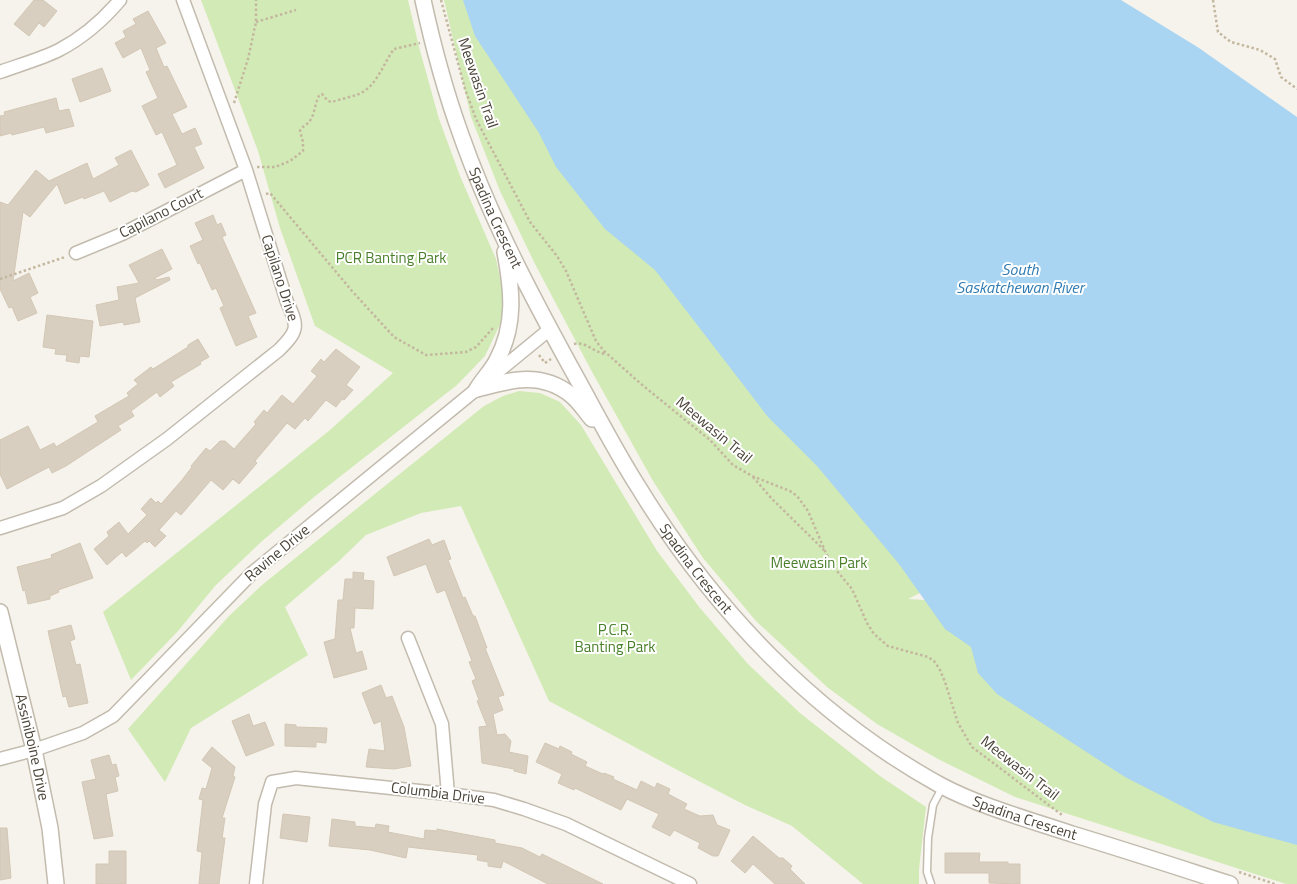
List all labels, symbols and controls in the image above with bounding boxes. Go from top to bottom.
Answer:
street label: Meewasin Trail [452,35,505,131]
street label: Spadina Crescent [463,164,529,273]
street label: Capilano Court [115,181,207,244]
street label: Capilano Drive [256,232,305,324]
park label: PCR Banting Park [336,246,446,269]
water label: South Saskatchewan River [956,257,1086,299]
street label: Meewasin Trail [671,391,758,469]
street label: Ravine Drive [239,518,314,587]
street label: Spadina Crescent [654,519,739,619]
park label: Meewasin Park [771,551,867,574]
park label: P.C.R. Banting Park [574,618,656,658]
street label: Assiniboine Drive [10,691,56,802]
street label: Meewasin Trail [976,730,1064,806]
street label: Columbia Drive [390,775,486,810]
street label: Spadina Crescent [969,789,1081,846]

